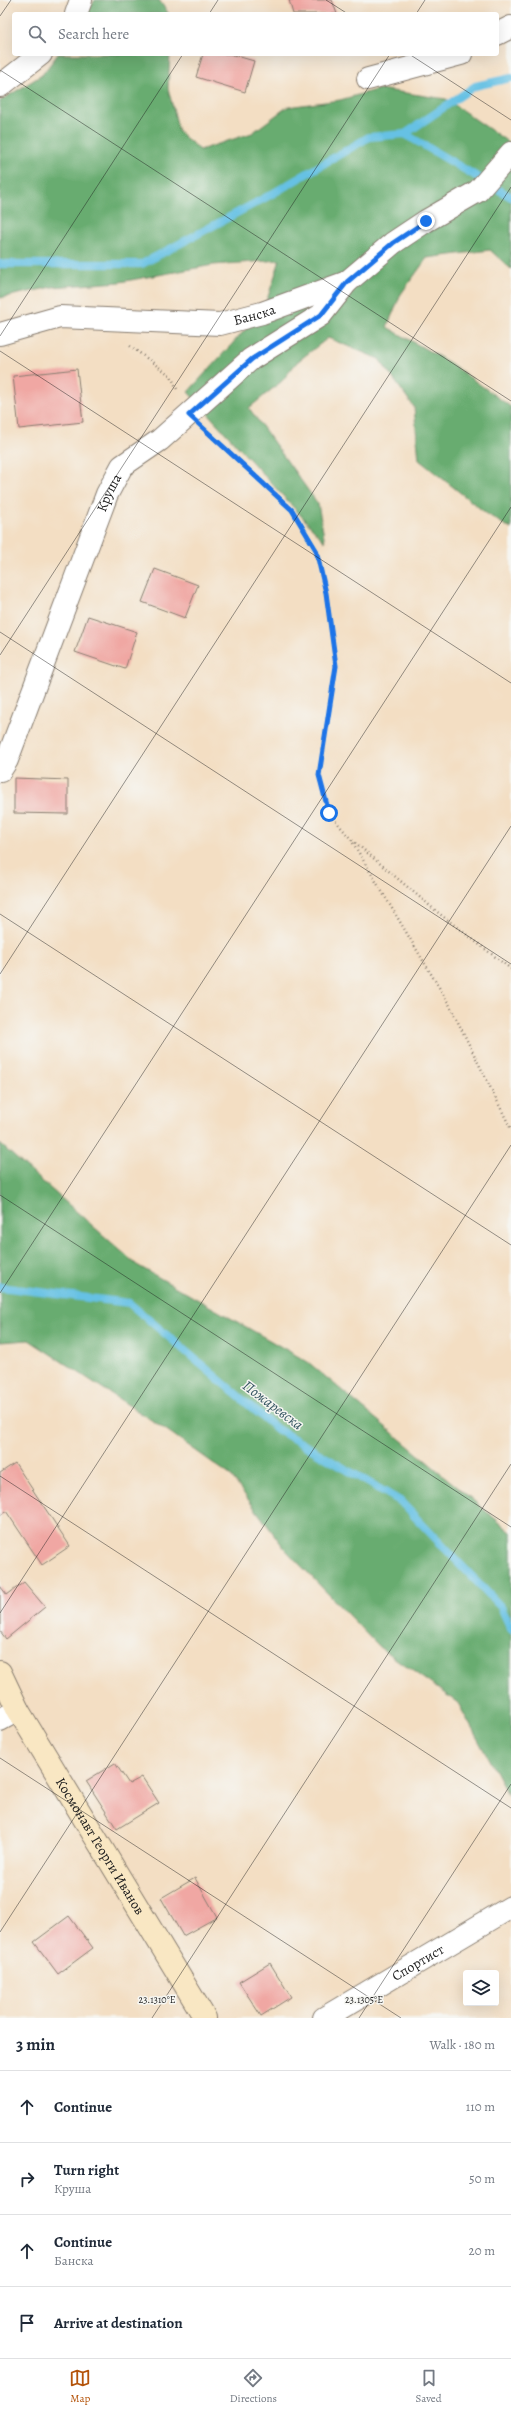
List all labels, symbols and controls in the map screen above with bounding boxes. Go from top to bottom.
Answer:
search box [12,12,499,56]
icon: search [26,23,48,45]
text: Search here [58,24,129,44]
route end [417,212,435,230]
street label: Банска [231,300,278,330]
street label: Круша [92,470,126,515]
route start [320,804,338,822]
water label: Пожаревска [239,1376,307,1434]
street label: Космонавт Георги Иванов [51,1774,149,1919]
street label: Спортист [388,1940,448,1986]
map controls [463,1970,499,2006]
button: layers [463,1970,499,2006]
text: 23.1310°E [138,1993,176,2006]
text: 23.1305°E [345,1993,383,2006]
text: 3 min [16,2033,55,2056]
text: Walk · 180 m [429,2036,495,2053]
icon: ahead [16,2096,38,2118]
text: Continue [54,2097,112,2117]
text: 110 m [466,2098,495,2115]
text: Turn right [54,2160,119,2180]
icon: right [16,2168,38,2190]
text: 50 m [469,2170,495,2187]
text: Круша [54,2180,91,2197]
text: Continue [54,2232,112,2252]
icon: ahead [16,2240,38,2262]
text: 20 m [469,2242,495,2259]
text: Банска [54,2252,93,2269]
icon: arrive [16,2312,38,2334]
text: Arrive at destination [54,2313,183,2333]
tab: Map [69,2367,91,2406]
tab: Directions [230,2367,277,2406]
tab: Saved [416,2367,442,2406]

